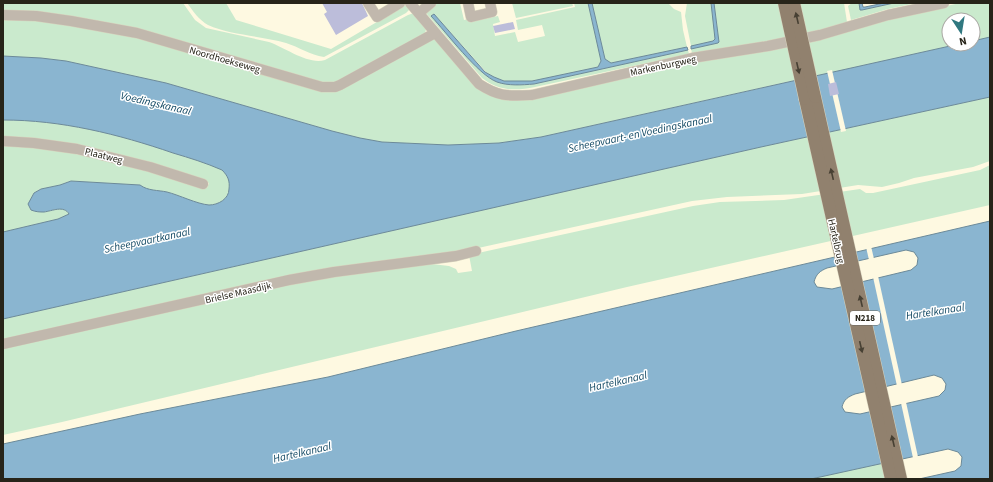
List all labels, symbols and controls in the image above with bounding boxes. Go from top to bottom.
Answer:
one-way arrow [794,12,800,24]
north arrow [941,12,981,52]
text: N [958,33,968,49]
street label: Noordhoekseweg [188,43,262,77]
street label: Markenburgweg [629,52,698,80]
one-way arrow [796,62,802,75]
water label: Voedingskanaal [119,88,193,119]
water label: Scheepvaart- en Voedingskanaal [567,111,714,156]
street label: Plaatweg [83,145,124,167]
one-way arrow [829,168,835,180]
street label: Hartelbrug [824,218,848,265]
water label: Scheepvaartkanaal [103,224,192,257]
street label: Brielse Maasdijk [204,279,273,307]
one-way arrow [857,294,863,307]
water label: Hartelkanaal [905,299,966,324]
road number: N218 [850,311,880,325]
one-way arrow [859,341,865,354]
water label: Hartelkanaal [588,367,649,395]
one-way arrow [889,435,895,447]
water label: Hartelkanaal [272,438,333,466]

